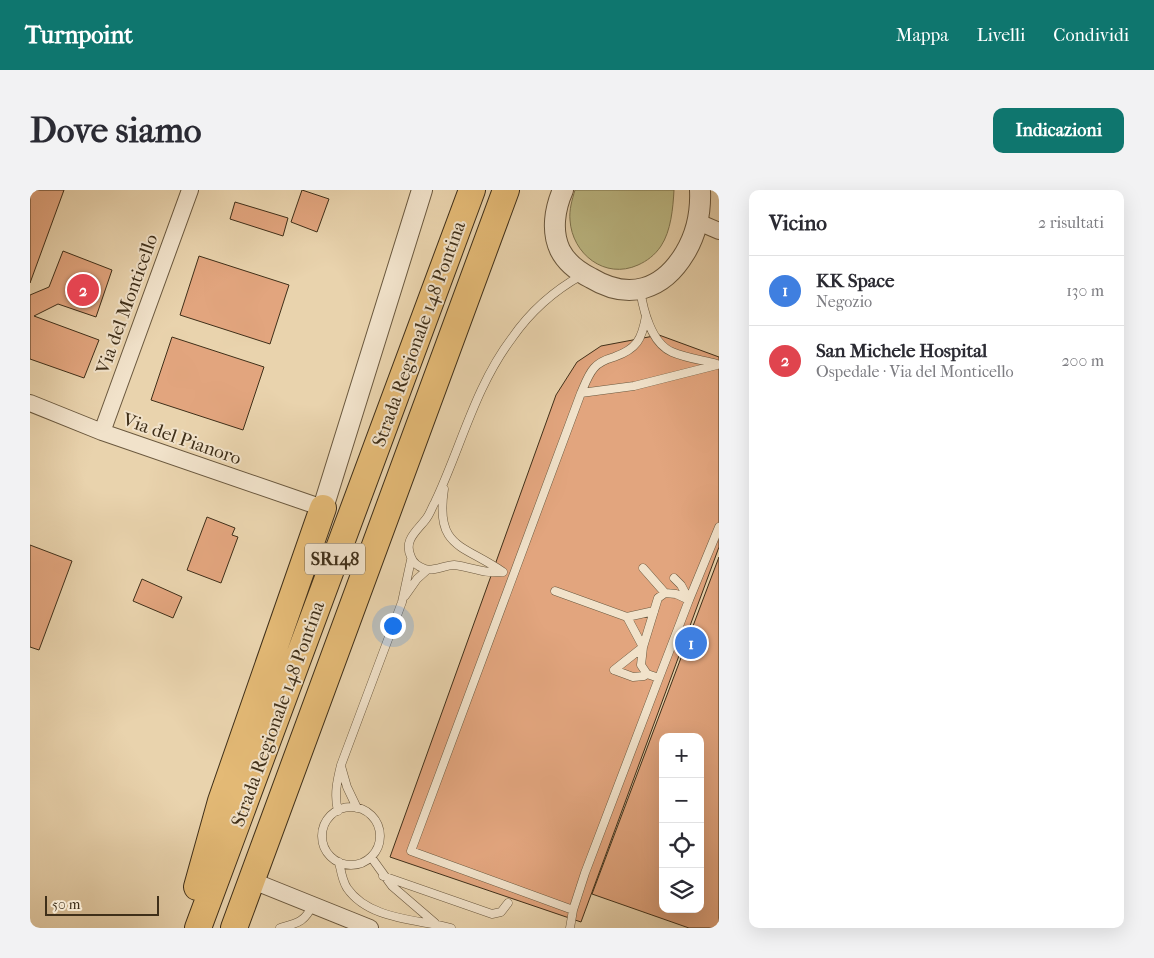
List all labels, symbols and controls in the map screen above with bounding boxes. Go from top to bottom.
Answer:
text: Turnpoint [25,21,133,49]
text: Mappa [896,25,949,46]
text: Livelli [977,25,1025,46]
text: Condividi [1053,25,1129,46]
button: Indicazioni [993,108,1124,153]
text: Dove siamo [30,110,202,151]
text: Vicino [769,211,827,235]
text: 2 risultati [1038,213,1104,232]
street label: Strada Regionale 148 Pontina [368,218,470,450]
street label: Via del Monticello [91,231,163,378]
text: KK Space [816,270,894,292]
pin: 2 [67,271,99,309]
text: 1 [782,281,788,300]
text: 130 m [1066,281,1104,300]
text: Negozio [816,292,872,311]
text: San Michele Hospital [816,340,987,362]
text: 2 [781,351,789,370]
text: 200 m [1061,351,1104,370]
text: Ospedale · Via del Monticello [816,362,1014,381]
street label: Via del Pianoro [119,408,244,470]
road number: SR148 [305,544,365,574]
street label: Strada Regionale 148 Pontina [227,598,329,830]
your location [380,613,406,639]
pin: 1 [675,624,707,662]
map controls [659,733,704,913]
button: + [659,733,704,778]
button: − [659,778,704,823]
button: locate [659,823,704,868]
button: layers [659,868,704,913]
scale bar [45,893,159,916]
text: 50 m [52,896,80,913]

